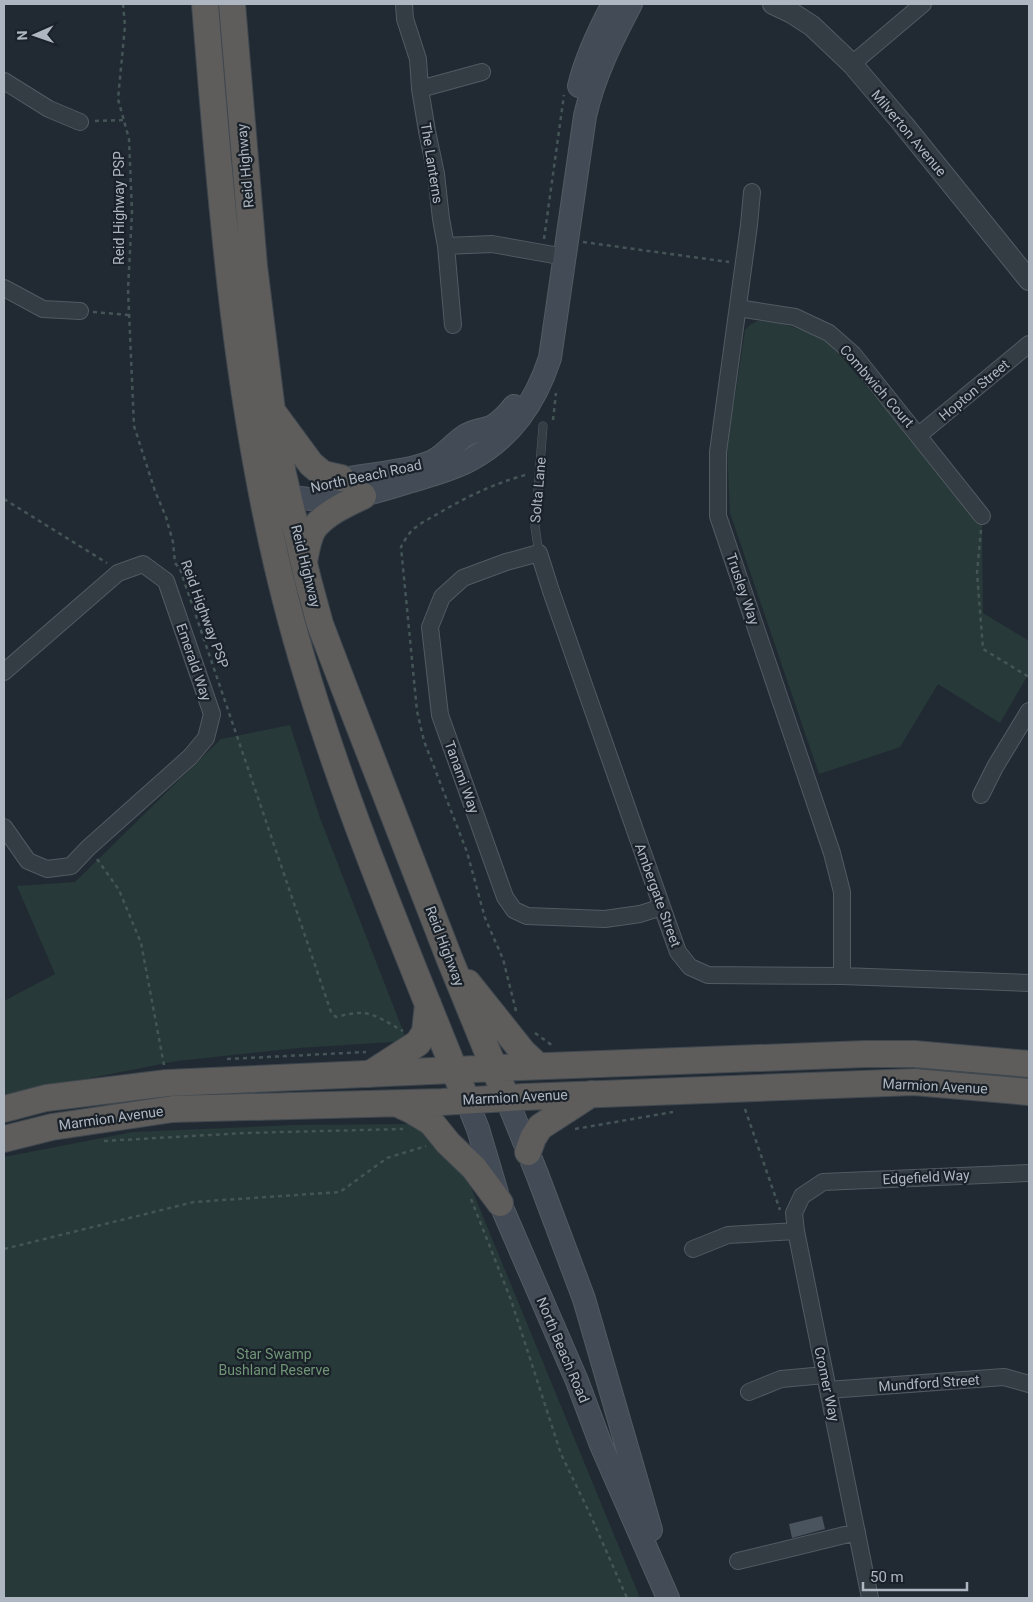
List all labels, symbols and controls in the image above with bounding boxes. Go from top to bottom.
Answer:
north arrow [10,10,60,60]
text: N [14,30,30,41]
street label: Milverton Avenue [868,87,950,179]
street label: The Lanterns [418,121,446,205]
street label: Reid Highway [233,123,257,209]
street label: Reid Highway PSP [111,151,127,265]
street label: Combwich Court [837,341,917,431]
street label: Hopton Street [936,356,1013,424]
street label: North Beach Road [309,456,423,496]
street label: Solta Lane [527,457,549,523]
street label: Reid Highway [288,523,324,609]
street label: Trusley Way [723,551,763,627]
street label: Reid Highway PSP [178,558,232,670]
street label: Emerald Way [173,621,215,703]
street label: Tanami Way [441,739,483,816]
street label: Ambergate Street [632,841,684,949]
street label: Reid Highway [422,904,468,989]
street label: Marmion Avenue [882,1075,988,1097]
street label: Marmion Avenue [462,1086,568,1108]
street label: Marmion Avenue [58,1103,164,1133]
street label: Edgefield Way [882,1167,970,1187]
street label: North Beach Road [534,1295,592,1405]
street label: Cromer Way [811,1345,843,1423]
park label: Star Swamp Bushland Reserve [218,1346,330,1378]
street label: Mundford Street [878,1371,981,1395]
scale bar [863,1560,967,1592]
text: 50 m [870,1568,904,1586]

